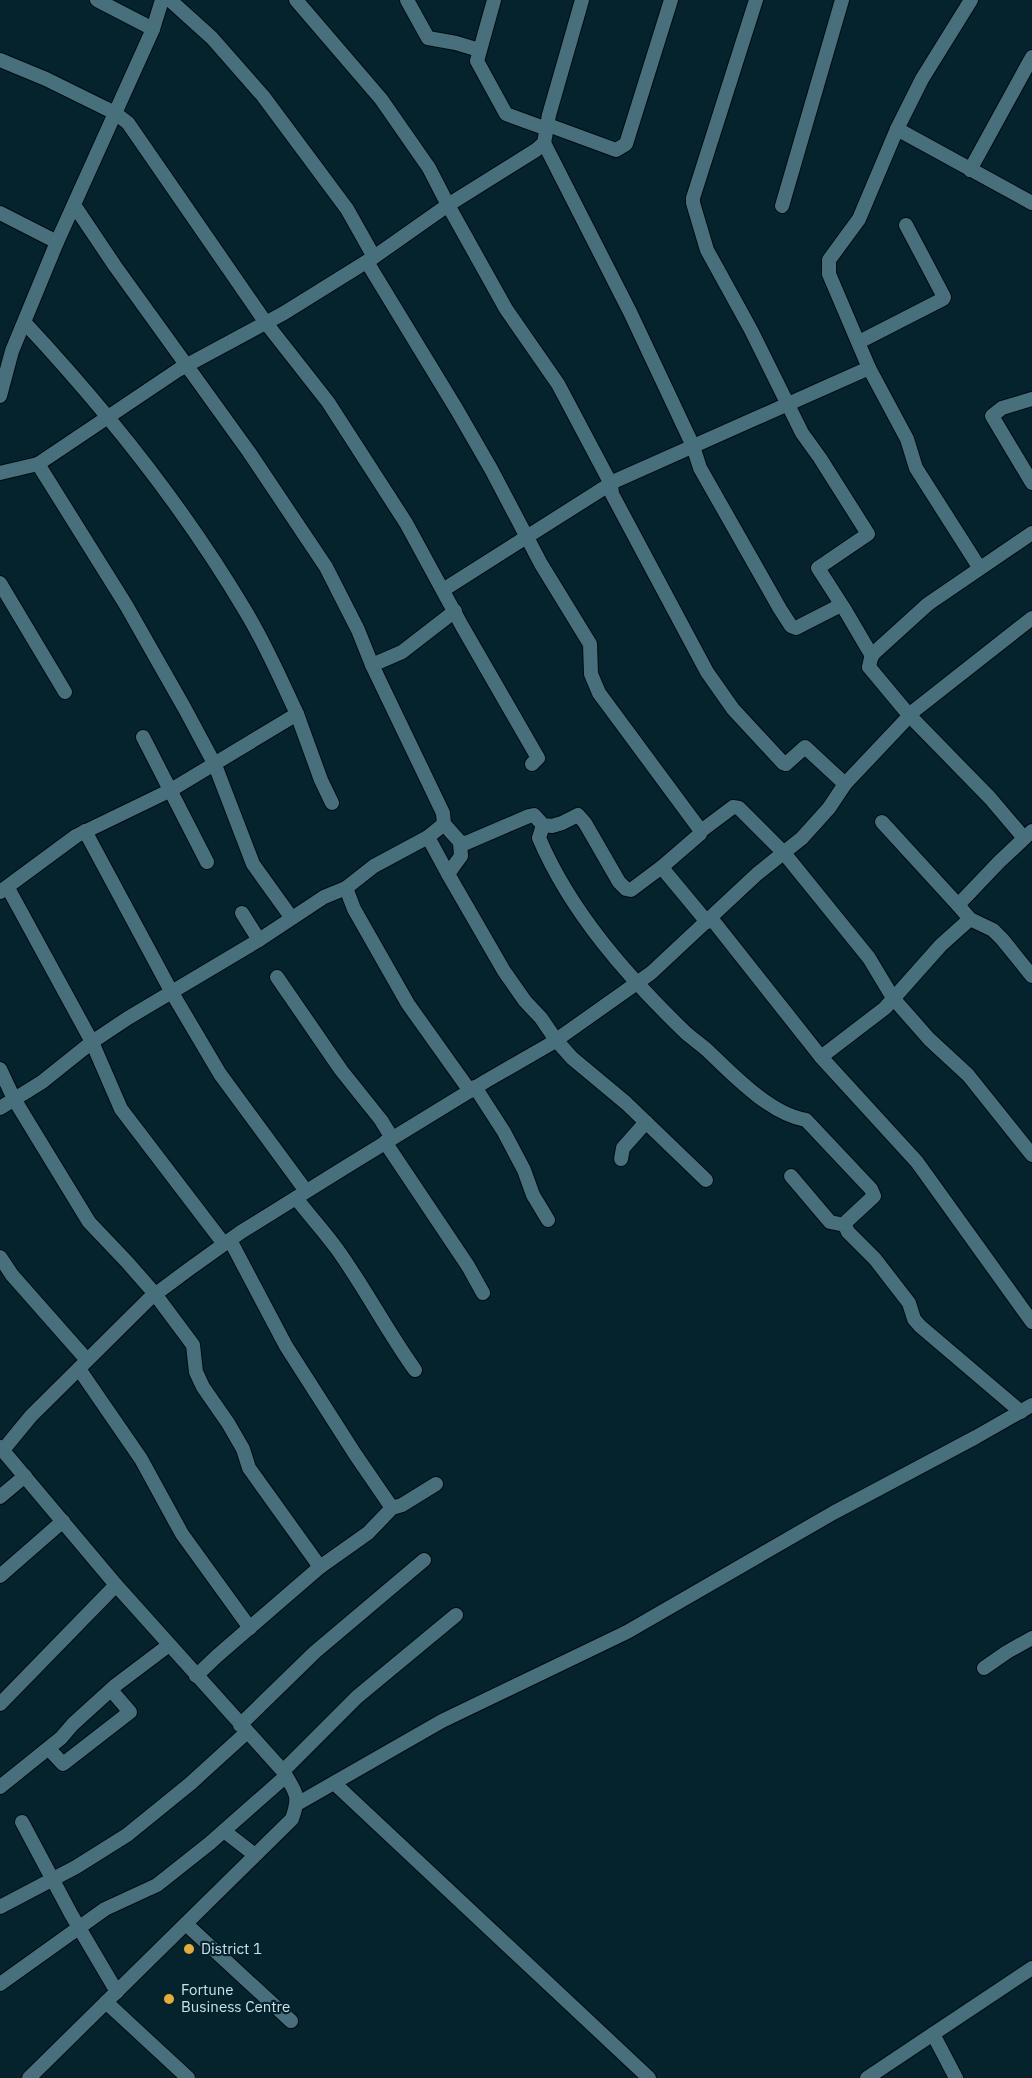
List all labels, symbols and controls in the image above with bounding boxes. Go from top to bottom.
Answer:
place label: District 1 [201,1939,262,1958]
marker: District 1 [182,1942,196,1956]
place label: Fortune Business Centre [181,1980,290,2016]
marker: Fortune Business Centre [162,1992,176,2006]

